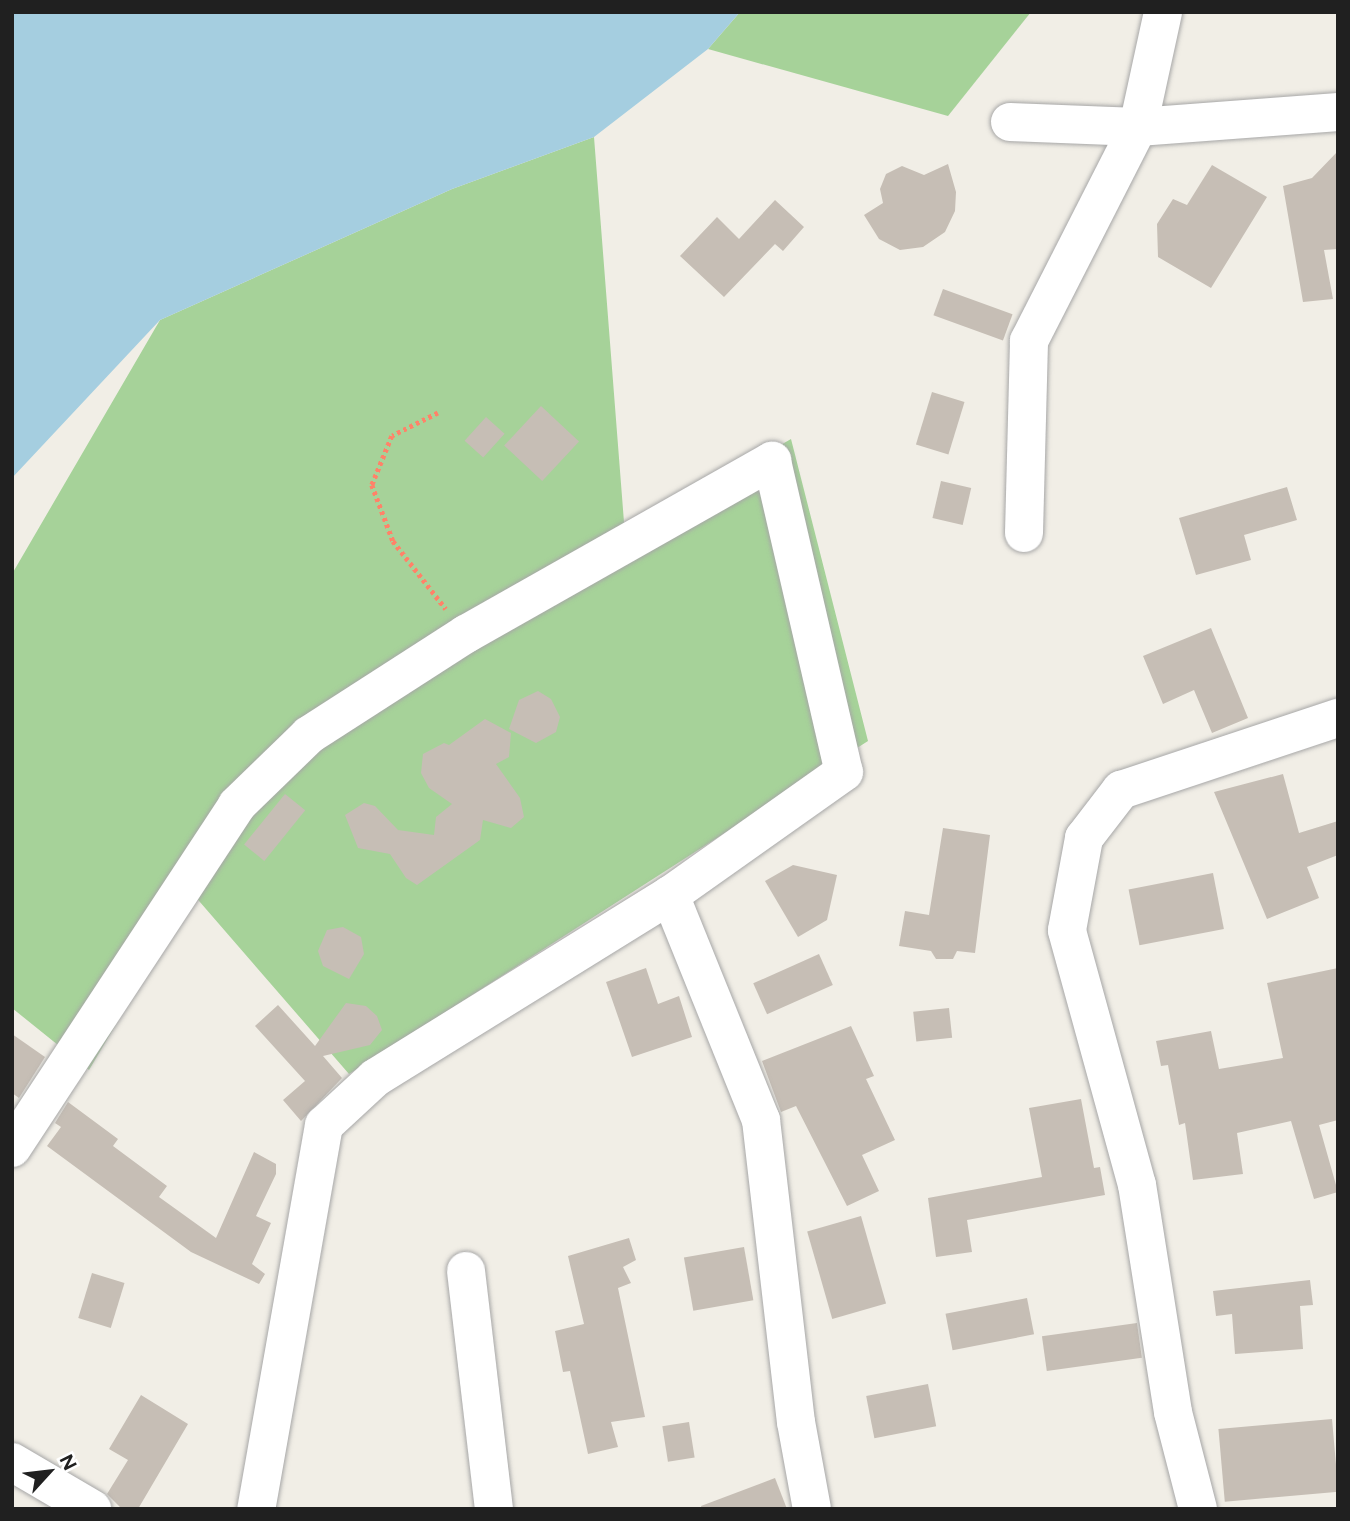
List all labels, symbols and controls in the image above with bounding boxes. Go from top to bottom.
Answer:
north arrow [14,1437,84,1507]
text: N [55,1450,82,1474]

